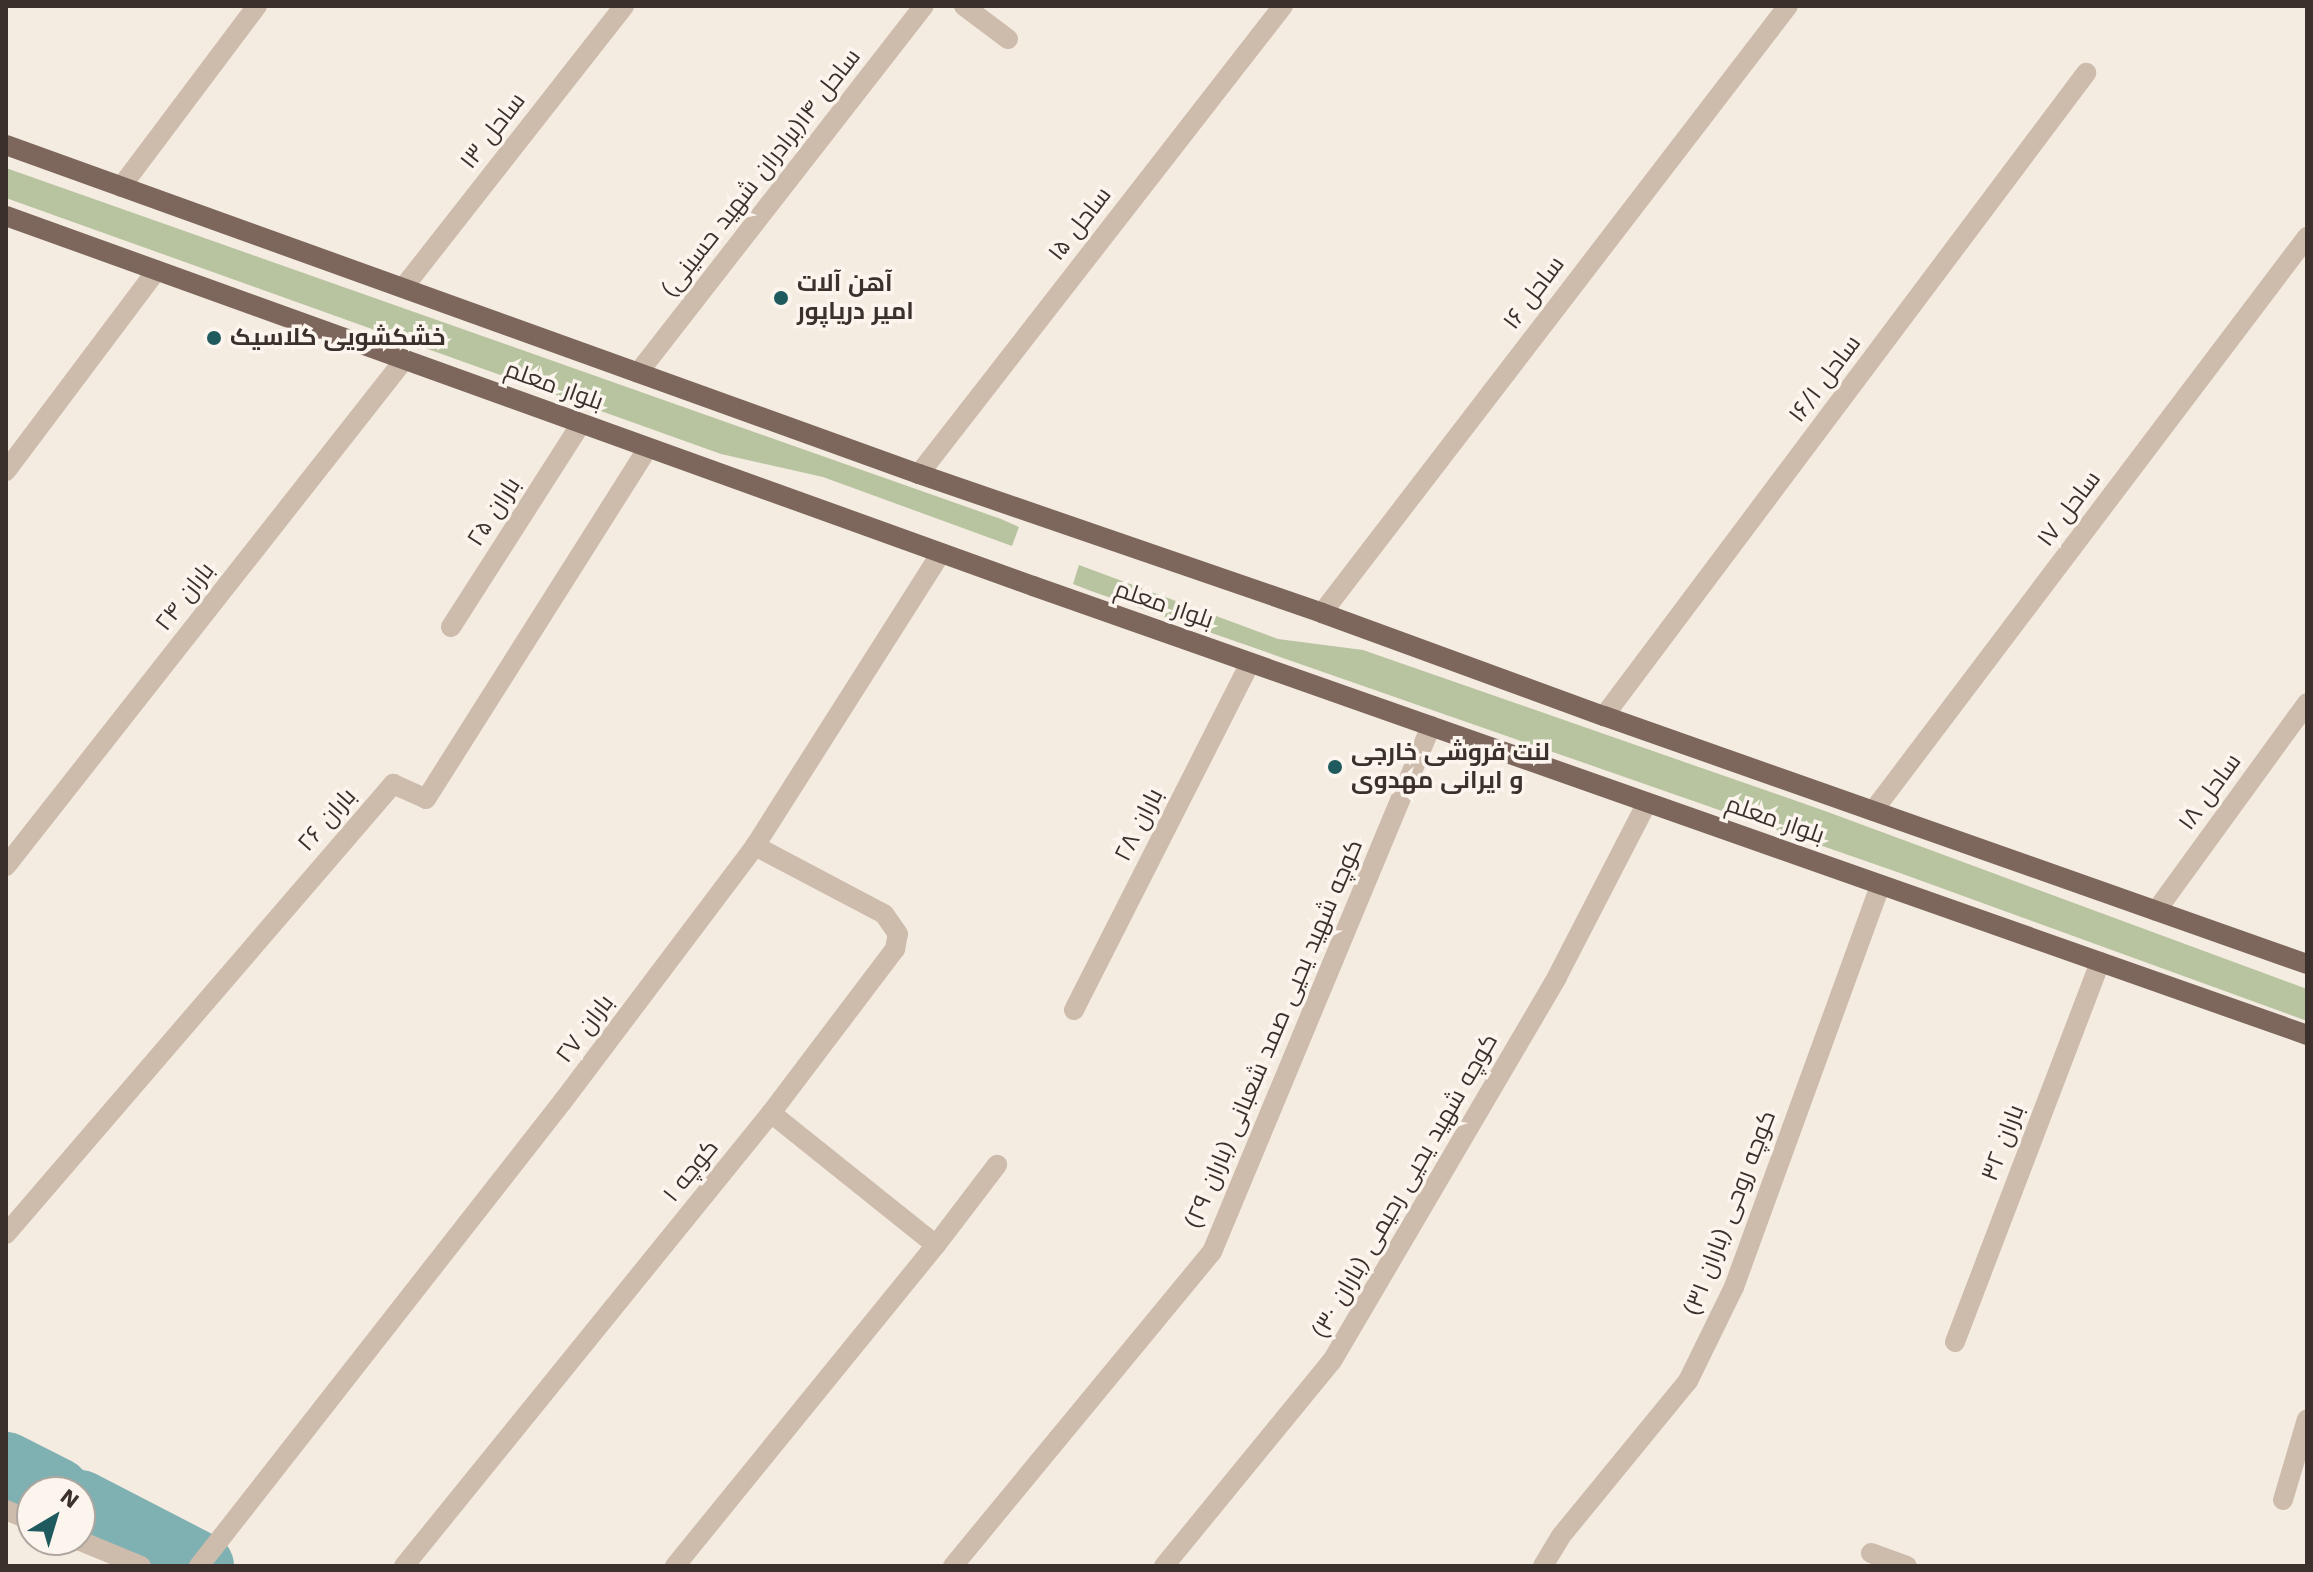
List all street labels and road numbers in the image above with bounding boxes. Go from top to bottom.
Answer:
street label: ساحل ۱۴(برادران شهید حسینی) [655,43,867,303]
street label: ساحل ۱۳ [454,87,532,175]
street label: ساحل ۱۵ [1042,181,1118,267]
street label: ساحل ۱۶ [1497,251,1571,335]
street label: ساحل ۱۶/۱ [1783,330,1867,428]
street label: بلوار معلم [501,355,607,417]
street label: ساحل ۱۷ [2031,465,2107,553]
street label: باران ۲۵ [461,472,527,552]
street label: باران ۲۴ [149,557,221,637]
street label: بلوار معلم [1111,575,1217,635]
street label: ساحل ۱۸ [2173,748,2247,836]
street label: باران ۲۶ [292,782,362,858]
street label: باران ۲۸ [1108,784,1170,866]
street label: بلوار معلم [1722,790,1828,850]
street label: کوچه شهید یحیی صمد شعبانی (باران ۲۹) [1179,835,1369,1233]
street label: باران ۲۷ [550,989,620,1069]
street label: کوچه شهید یحیی رحیمی (باران ۳۰) [1306,1029,1504,1343]
street label: باران ۳۲ [1975,1101,2031,1185]
street label: کوچه روحی (باران ۳۱) [1678,1106,1782,1320]
street label: کوچه ۱ [657,1134,725,1208]

